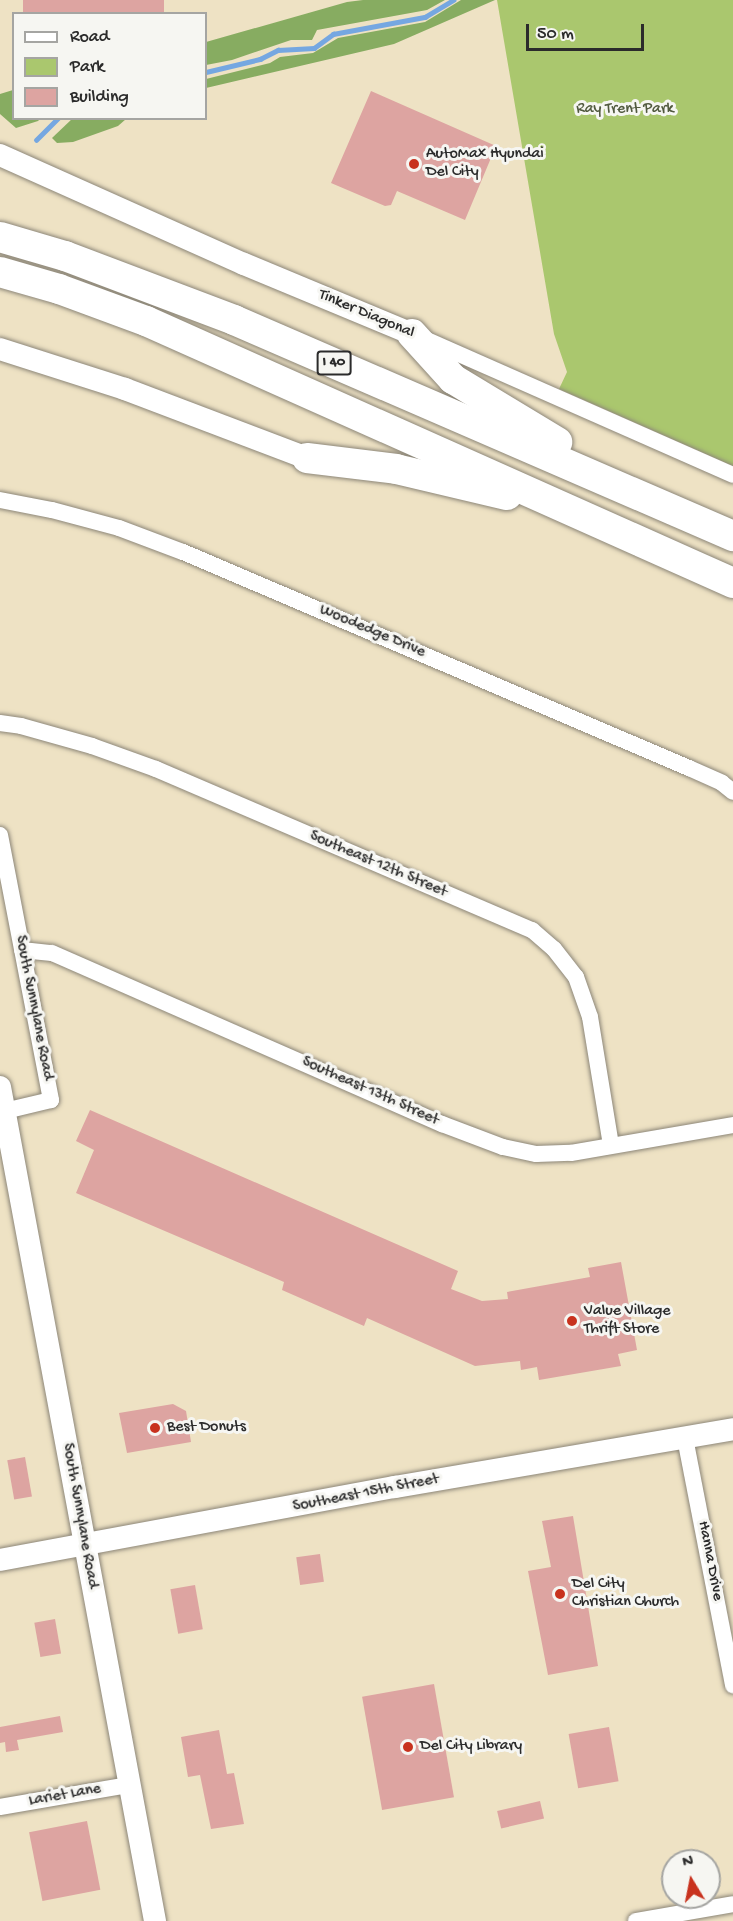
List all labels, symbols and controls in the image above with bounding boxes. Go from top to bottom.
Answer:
legend [12,12,207,120]
scale bar [529,12,648,50]
text: 50 m [537,24,574,45]
text: Road [70,27,109,48]
text: Park [70,57,104,78]
text: Building [70,87,129,108]
park label: Ray Trent Park [576,100,674,120]
place label: AutoMax Hyundai Del City [426,145,544,183]
marker: AutoMax Hyundai Del City [407,157,421,171]
street label: Tinker Diagonal [315,286,417,344]
road number: I 40 [316,351,352,375]
street label: Woodedge Drive [316,601,428,663]
street label: Southeast 12th Street [306,827,450,903]
street label: South Sunnylane Road [10,934,56,1082]
street label: Southeast 13th Street [298,1053,442,1131]
place label: Value Village Thrift Store [584,1302,671,1340]
marker: Value Village Thrift Store [565,1314,579,1328]
place label: Best Donuts [167,1418,246,1438]
marker: Best Donuts [148,1421,162,1435]
street label: South Sunnylane Road [57,1442,101,1590]
street label: Southeast 15th Street [291,1470,441,1518]
street label: Hanna Drive [692,1520,726,1602]
place label: Del City Christian Church [572,1575,679,1613]
marker: Del City Christian Church [553,1587,567,1601]
place label: Del City Library [420,1737,522,1757]
marker: Del City Library [401,1740,415,1754]
street label: Lariet Lane [27,1780,103,1812]
north arrow [661,1849,721,1909]
text: N [681,1852,695,1873]

